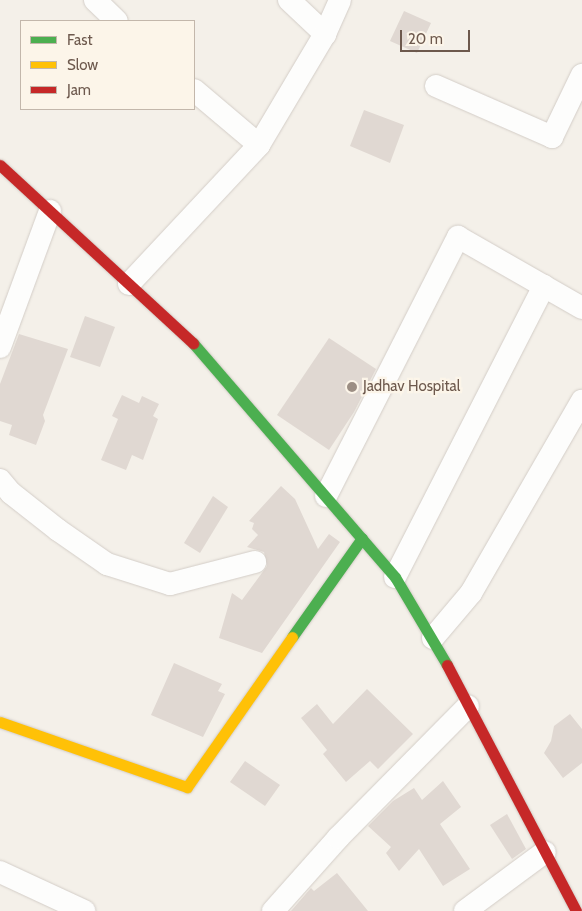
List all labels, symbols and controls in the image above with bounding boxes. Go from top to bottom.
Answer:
legend [20,20,195,110]
scale bar [402,20,472,52]
text: 20 m [408,30,443,48]
text: Fast [67,31,92,49]
text: Slow [67,56,98,74]
text: Jam [67,81,91,99]
place label: Jadhav Hospital [363,378,460,396]
marker: Jadhav Hospital [345,380,359,394]

